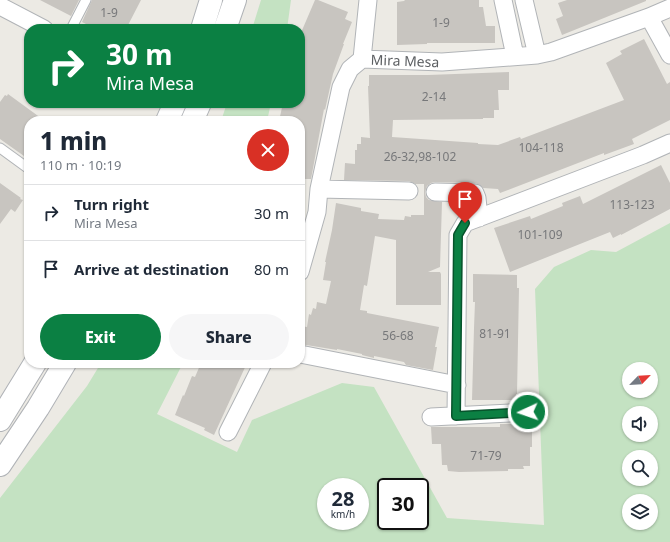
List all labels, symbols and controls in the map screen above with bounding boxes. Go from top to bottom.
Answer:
house number: 1-9 [100,4,118,21]
house number: 1-9 [432,14,450,31]
text: 30 m [106,35,173,73]
icon: right [40,40,92,92]
street label: Mira Mesa [370,50,440,71]
text: Mira Mesa [106,71,194,95]
house number: 2-14 [422,88,446,105]
text: 1 min [40,124,107,157]
button: close [247,129,289,171]
house number: 104-118 [518,139,564,156]
house number: 26-32,98-102 [384,148,456,165]
text: 110 m · 10:19 [40,156,121,174]
pin [448,182,482,223]
icon: arrive [454,188,476,210]
text: Turn right [74,194,149,214]
house number: 113-123 [609,196,655,213]
icon: right [40,202,62,224]
text: 30 m [254,203,289,223]
text: Mira Mesa [74,214,138,232]
house number: 101-109 [517,226,563,243]
icon: arrive [40,258,62,280]
text: Arrive at destination [74,259,229,279]
text: 80 m [254,259,289,279]
button: Exit [40,314,161,360]
button: Share [169,314,289,360]
house number: 81-91 [479,325,511,342]
house number: 56-68 [382,327,414,344]
north arrow [622,362,658,398]
map controls [622,362,658,530]
position arrow [507,391,549,433]
button: sound [622,406,658,442]
house number: 71-79 [470,447,502,464]
button: search [622,450,658,486]
speed limit sign: 30 [377,478,429,530]
text: 28 [332,485,354,512]
button: layers [622,494,658,530]
text: km/h [331,507,355,521]

